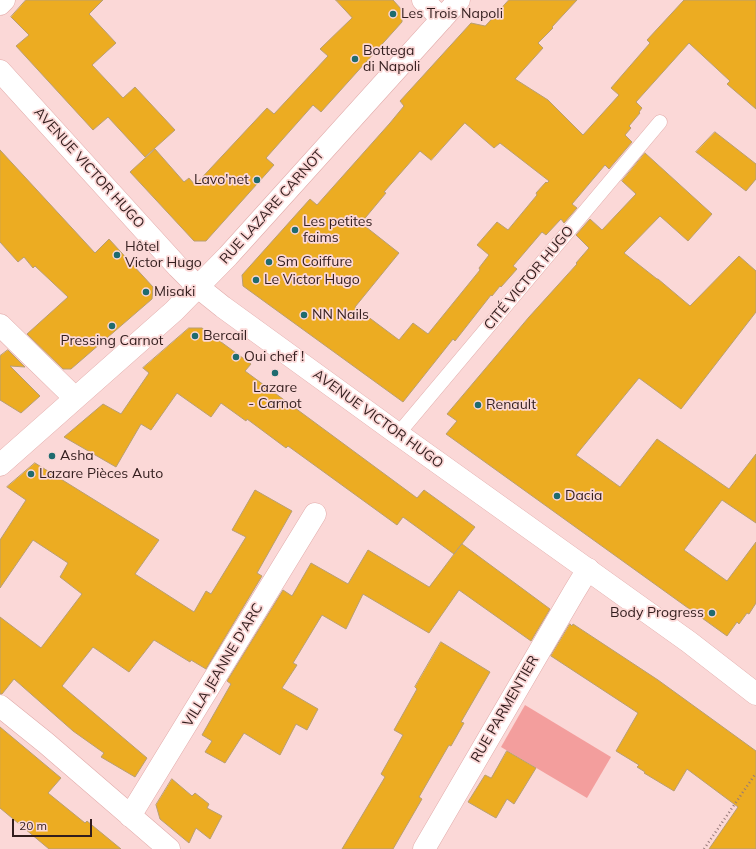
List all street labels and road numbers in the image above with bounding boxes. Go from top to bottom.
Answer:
street label: AVENUE VICTOR HUGO [30,104,148,232]
street label: RUE LAZARE CARNOT [216,146,328,268]
street label: CITÉ VICTOR HUGO [481,223,577,333]
street label: AVENUE VICTOR HUGO [310,366,446,472]
street label: VILLA JEANNE D'ARC [179,600,267,730]
street label: RUE PARMENTIER [468,653,542,765]

